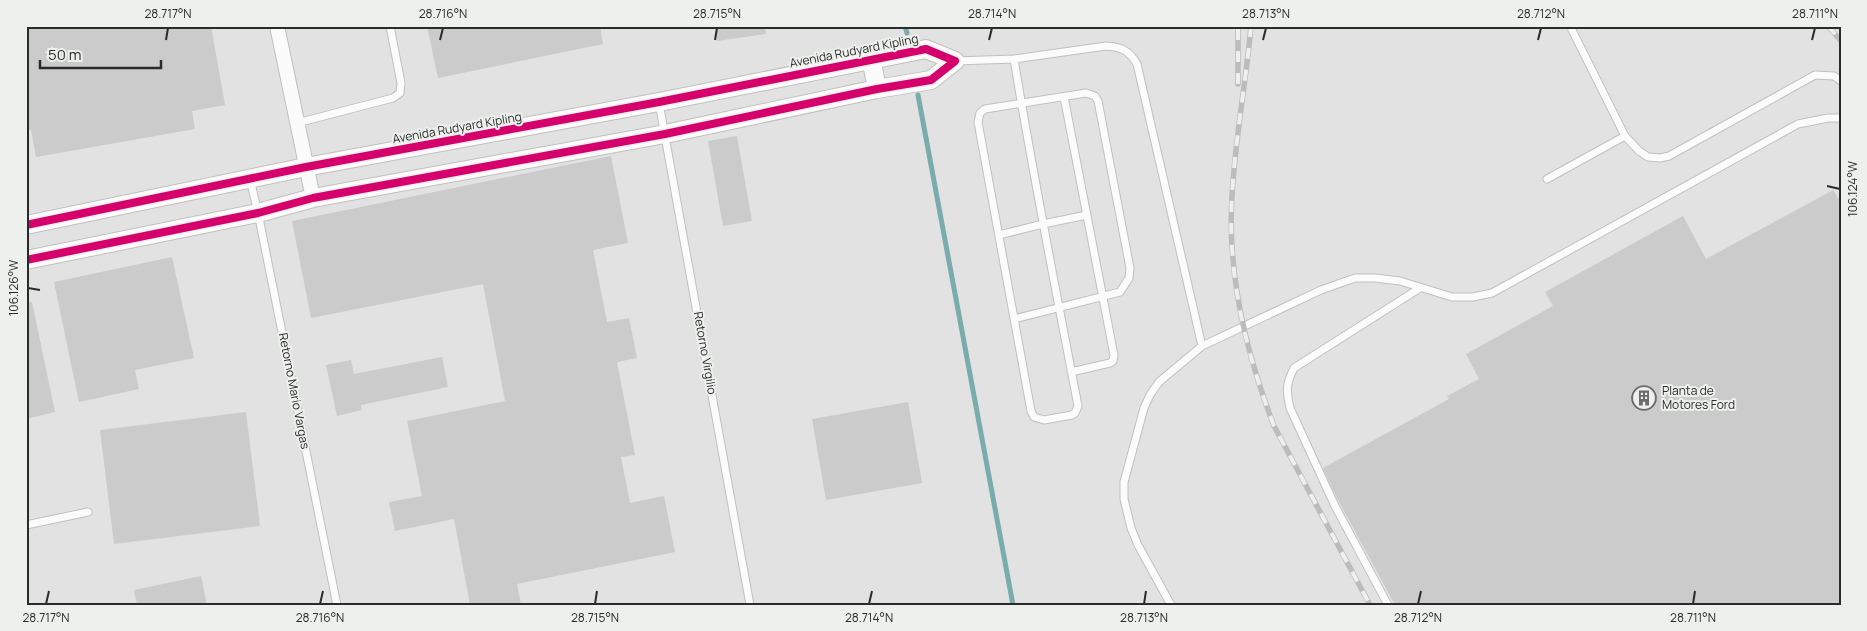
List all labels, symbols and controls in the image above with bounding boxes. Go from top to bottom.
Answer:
text: 28.717°N [144,5,192,22]
text: 28.716°N [419,5,467,22]
text: 28.715°N [693,5,741,22]
text: 28.714°N [968,5,1016,22]
text: 28.713°N [1242,5,1290,22]
text: 28.712°N [1517,5,1565,22]
text: 28.711°N [1792,5,1838,22]
street label: Avenida Rudyard Kipling [788,30,920,71]
scale bar [40,38,161,70]
text: 50 m [48,44,82,65]
street label: Avenida Rudyard Kipling [391,108,523,147]
text: 106.124°W [1844,160,1861,217]
text: 106.126°W [5,259,22,316]
street label: Retorno Virgilio [690,310,721,396]
street label: Retorno Mario Vargas [275,331,314,450]
place label: Planta de Motores Ford [1662,382,1735,413]
building icon: Planta de Motores Ford [1631,385,1657,411]
text: 28.717°N [22,609,70,626]
text: 28.716°N [296,609,344,626]
text: 28.715°N [571,609,619,626]
text: 28.714°N [845,609,893,626]
text: 28.713°N [1120,609,1168,626]
text: 28.712°N [1394,609,1442,626]
text: 28.711°N [1670,609,1716,626]

